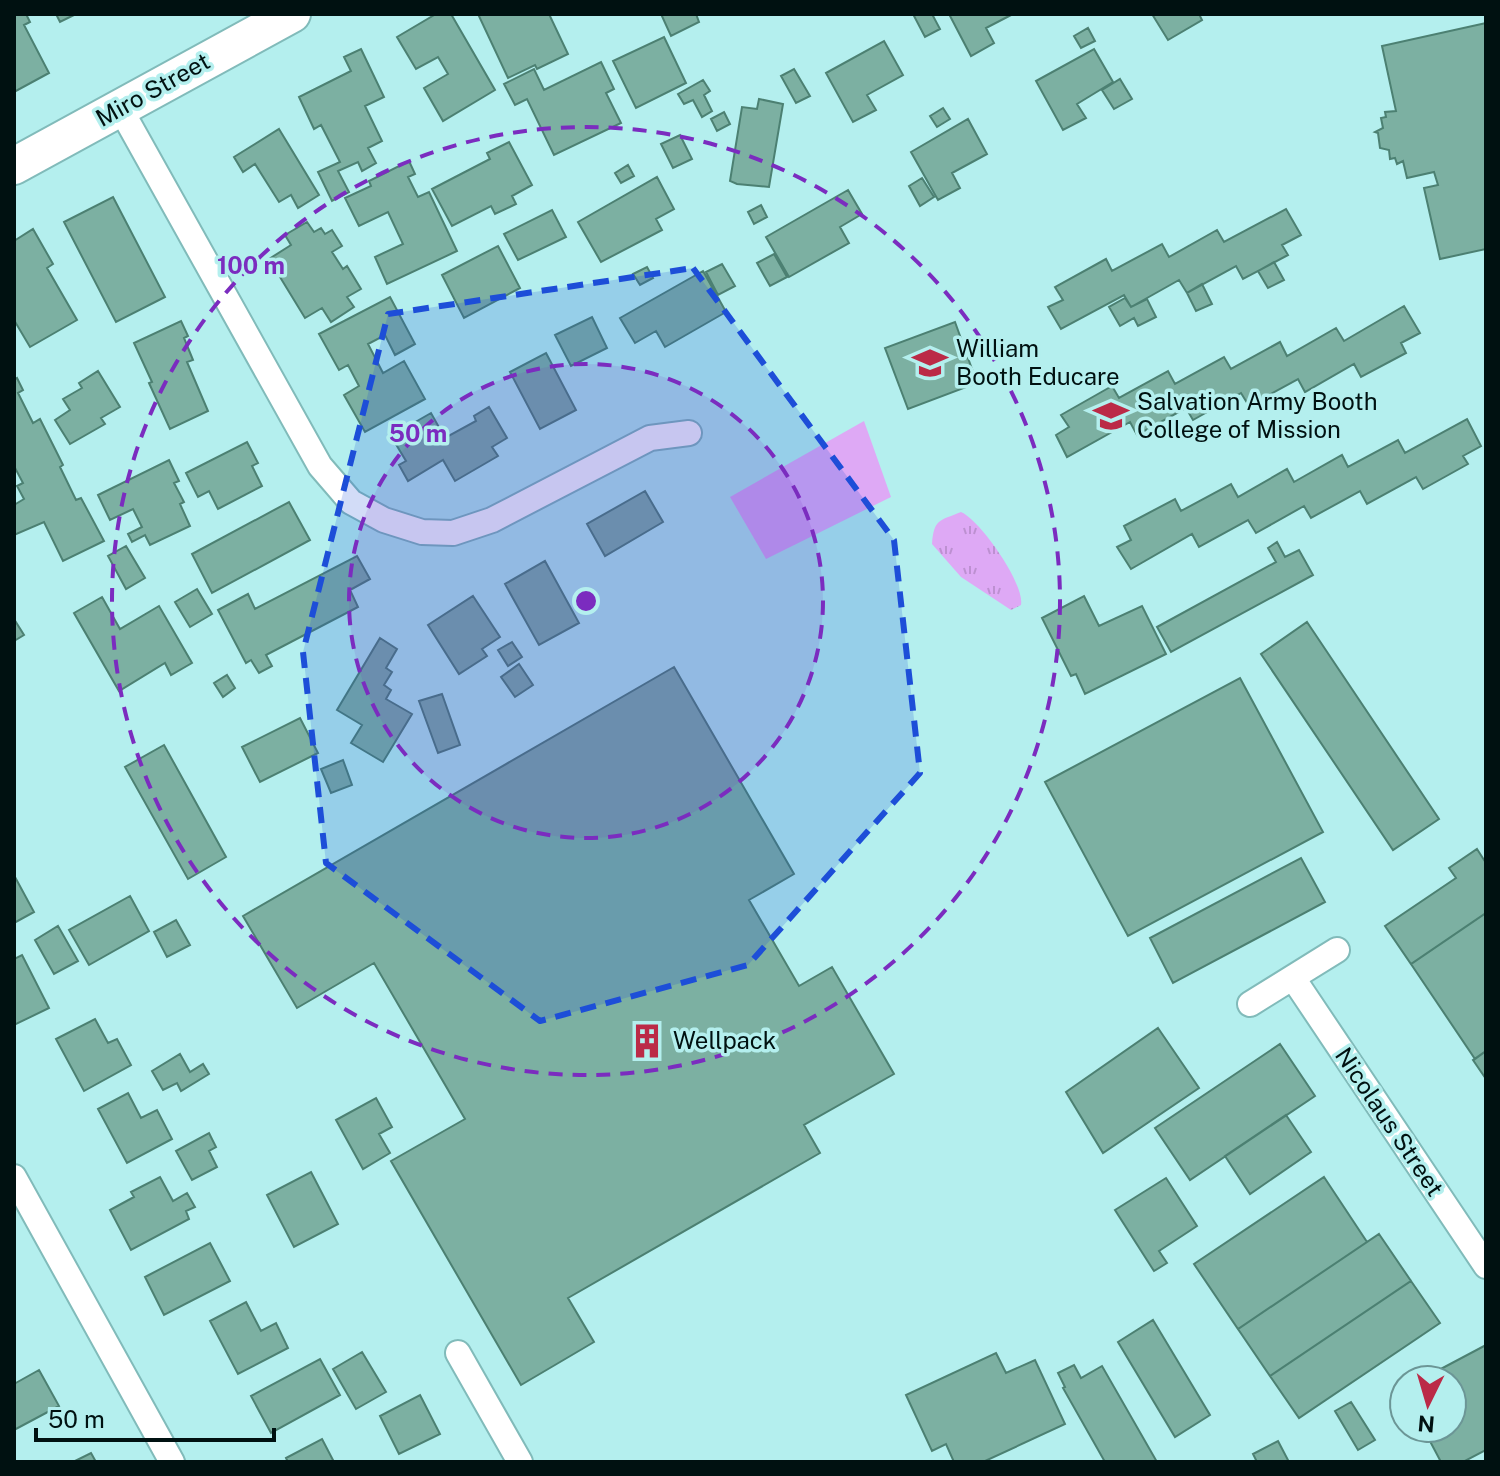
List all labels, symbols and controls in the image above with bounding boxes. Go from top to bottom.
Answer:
street label: Miro Street [91,46,214,132]
text: 100 m [217,251,285,279]
place label: William Booth Educare [956,334,1120,390]
school or university icon: William Booth Educare [911,344,949,382]
place label: Salvation Army Booth College of Mission [1137,387,1377,443]
school or university icon: Salvation Army Booth College of Mission [1092,397,1130,435]
text: 50 m [389,419,447,447]
centre of rings [572,587,600,615]
building icon: Wellpack [628,1022,666,1060]
place label: Wellpack [673,1026,776,1054]
street label: Nicolaus Street [1330,1042,1450,1201]
north arrow [1388,1364,1468,1444]
scale bar [36,1392,274,1442]
text: 50 m [48,1405,105,1433]
text: N [1417,1410,1436,1438]

